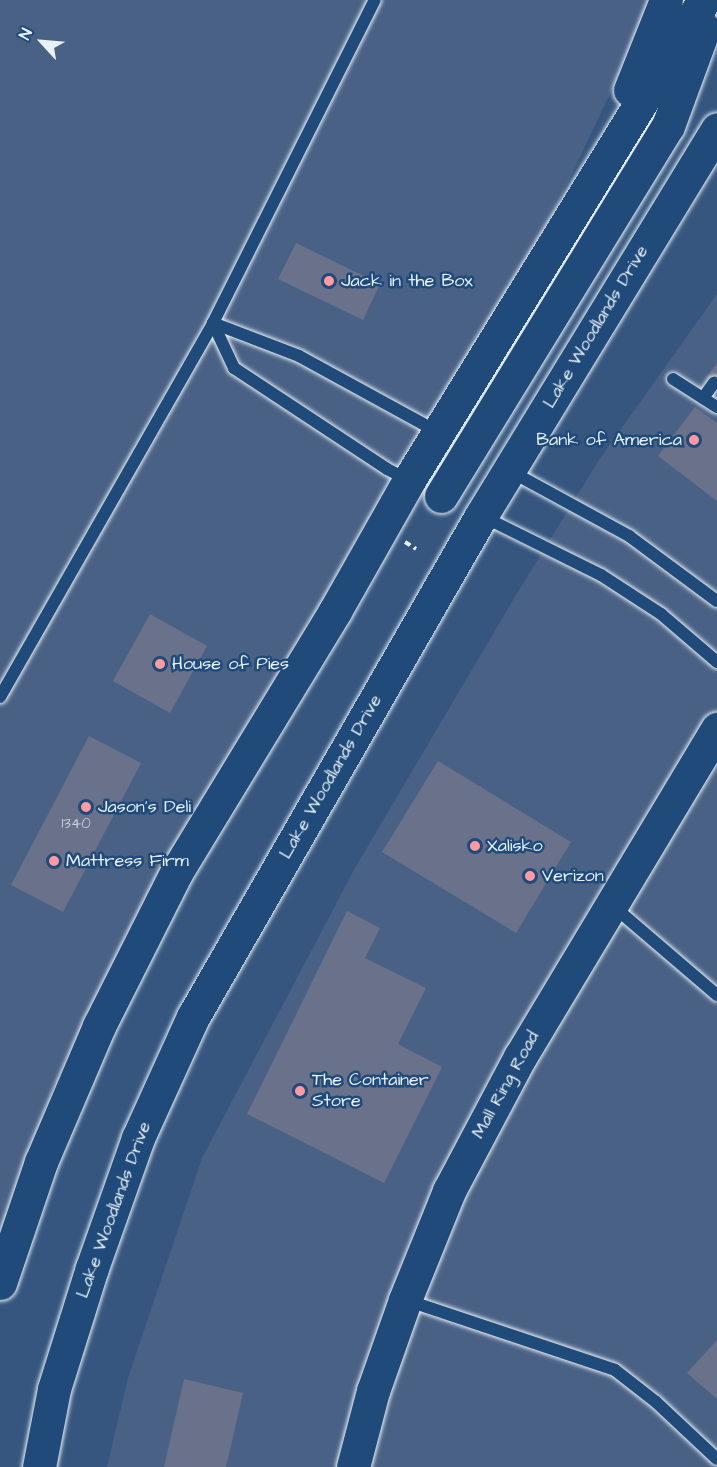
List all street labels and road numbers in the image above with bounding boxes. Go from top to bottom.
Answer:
street label: Lake Woodlands Drive [539,242,653,412]
street label: Lake Woodlands Drive [275,691,387,863]
street label: Mall Ring Road [468,1028,544,1142]
street label: Lake Woodlands Drive [72,1119,156,1301]

